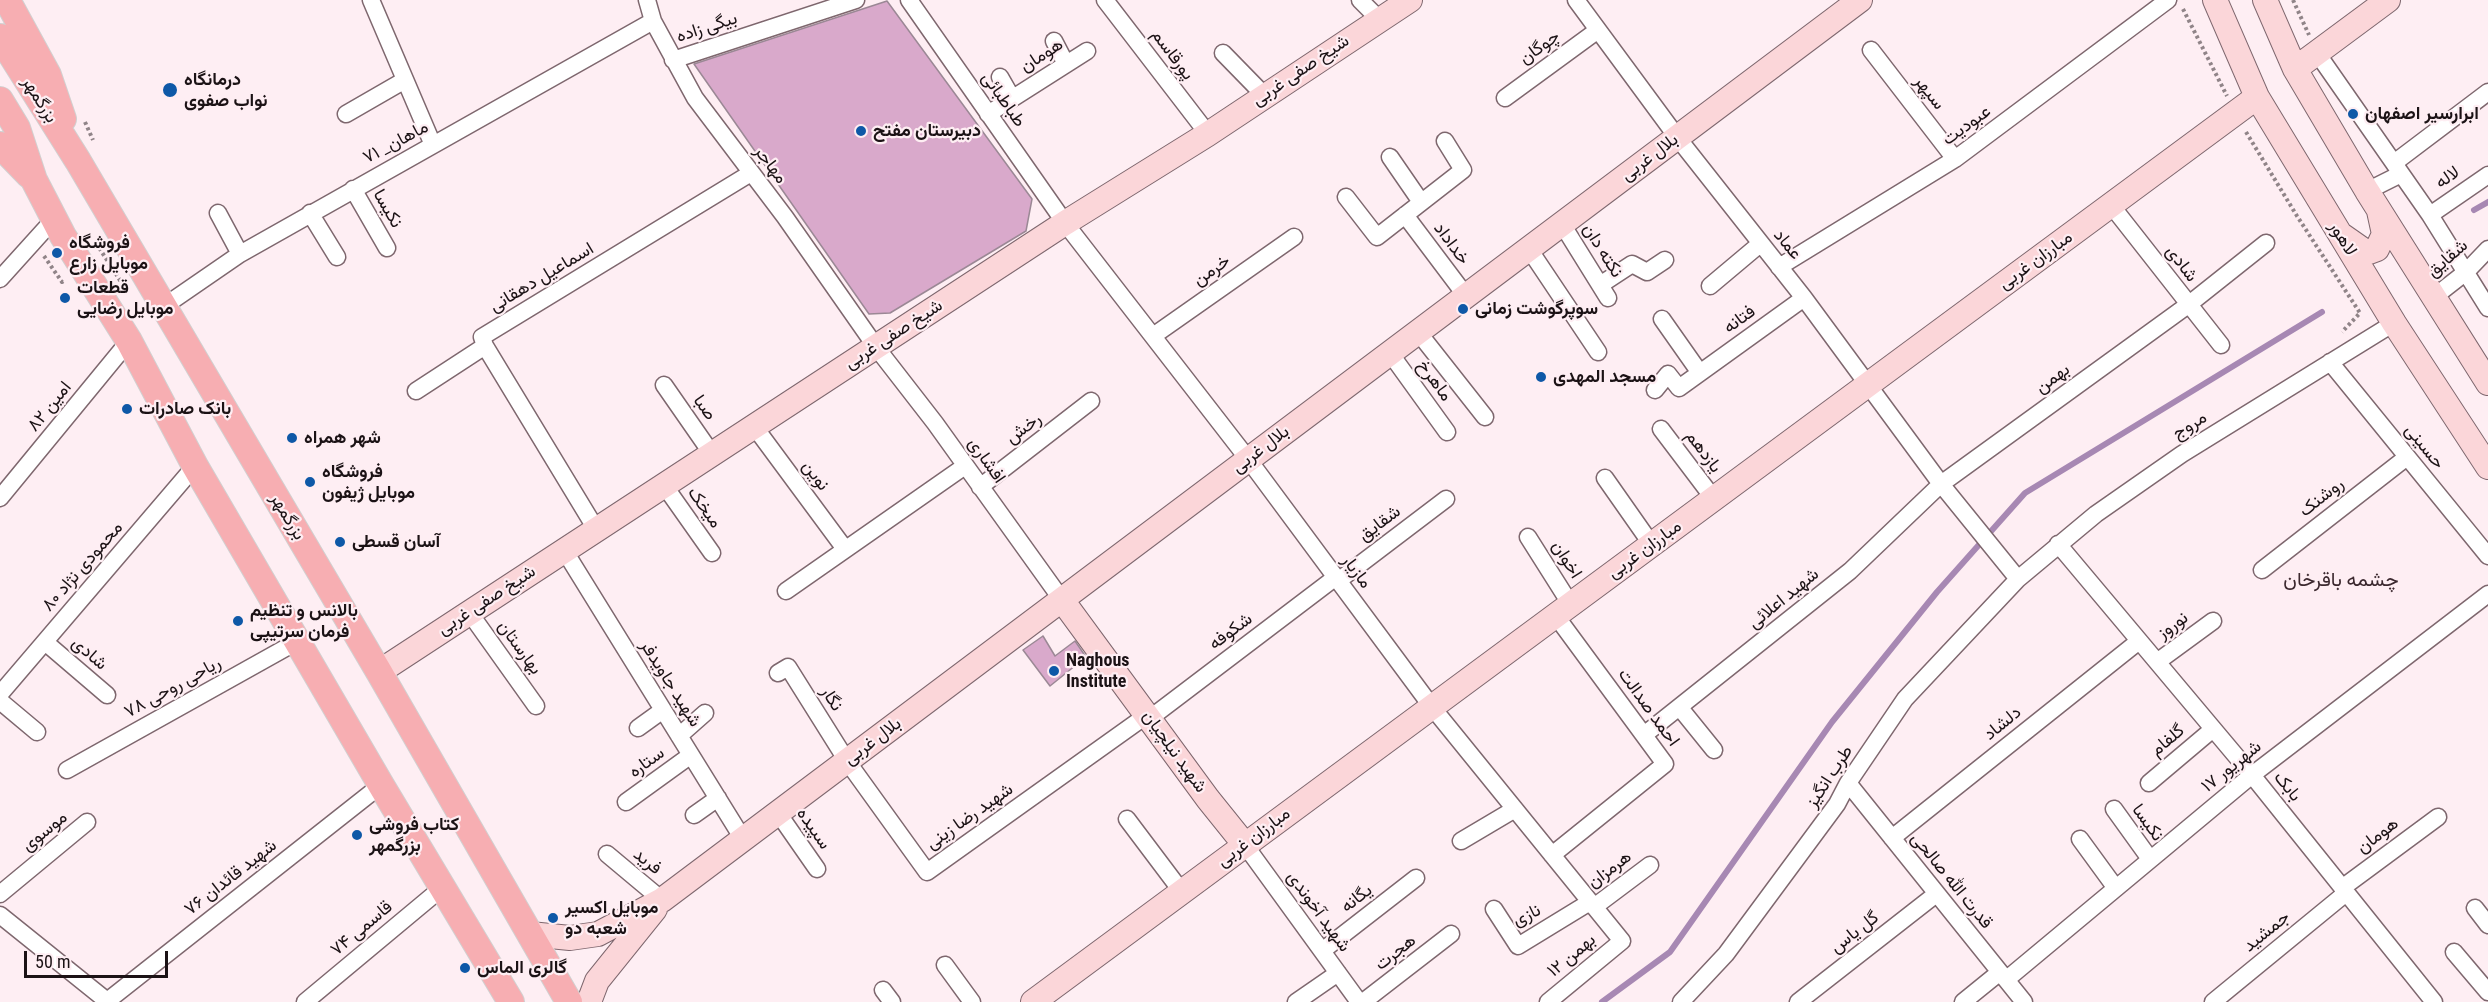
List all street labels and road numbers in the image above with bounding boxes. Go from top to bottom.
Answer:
street label: بیگی زاده [674,8,740,48]
street label: پورقاسم [1146,25,1198,85]
street label: چوگان [1515,26,1565,70]
street label: شیخ صفی غربی [1248,31,1354,111]
street label: هومان [1016,34,1068,78]
street label: طباطبائی [976,68,1030,132]
street label: سپهر [1909,72,1949,114]
street label: بزرگمهر [16,73,62,127]
street label: عبودیت [1939,101,1995,151]
street label: ۷۱ _ماهان [360,117,432,169]
street label: بلال غربی [1617,129,1683,187]
street label: مهاجر [749,142,791,188]
street label: لاله [2432,162,2464,194]
street label: نکیسا [367,186,407,232]
street label: لاهور [2323,218,2361,260]
street label: خداداد [1428,219,1474,269]
street label: نکته دان [1577,220,1627,282]
street label: عماد [1768,225,1806,265]
street label: مبارزان غربی [1995,227,2077,295]
street label: شقایق [2423,235,2473,283]
street label: اسماعیل دهقانی [486,238,598,318]
street label: شادی [2160,241,2202,287]
street label: خرمن [1189,251,1235,291]
street label: شیخ صفی غربی [841,295,947,375]
street label: فتانه [1720,301,1760,339]
street label: ماهرخ [1412,356,1456,406]
street label: بهمن [2031,359,2075,399]
street label: امین ۸۲ [23,378,77,436]
street label: صبا [688,391,720,425]
street label: مروج [2169,407,2211,445]
street label: رخش [1002,409,1046,449]
street label: حسینی [2399,420,2449,474]
street label: بلال غربی [1228,421,1294,479]
street label: یازدهم [1680,426,1726,478]
street label: افشاری [962,434,1010,488]
street label: نوین [797,457,833,495]
street label: روشنک [2295,474,2349,522]
street label: میخک [682,483,726,533]
street label: بزرگمهر [265,490,309,544]
street label: شقایق [1355,501,1405,547]
street label: مبارزان غربی [1604,516,1686,584]
street label: محمودی نژاد ۸۰ [38,518,128,616]
street label: اخوان [1546,537,1586,583]
street label: مازیار [1336,551,1376,593]
street label: شیخ صفی غربی [434,561,540,641]
street label: شهید اعلائی [1744,564,1824,634]
street label: نوروز [2153,608,2193,644]
street label: شکوفه [1205,609,1257,655]
street label: بهارستان [492,617,546,679]
street label: شادی [67,633,111,675]
street label: شهید جاویدفر [635,637,705,731]
street label: ریاحی روحی ۷۸ [121,653,225,723]
street label: احمد صدالت [1613,665,1683,751]
street label: نگار [815,683,847,715]
street label: دلشاد [1980,702,2026,746]
street label: شهید نیلچیان [1137,707,1211,797]
street label: بلال غربی [840,713,906,771]
street label: گلفام [2146,720,2190,762]
street label: ۱۷ شهریور [2198,736,2266,798]
street label: طرب انگیز [1802,742,1858,812]
street label: ستاره [625,743,669,783]
street label: بابک [2268,768,2306,806]
street label: شهید رضا زینی [922,779,1018,855]
street label: نکیسا [2126,800,2168,846]
street label: مبارزان غربی [1213,803,1295,873]
street label: سپیده [791,804,835,854]
street label: موسوی [18,807,72,857]
street label: هومان [2353,813,2403,859]
street label: قدرت الله صالحی [1905,828,1997,934]
street label: شهید قائدان ۷۶ [181,835,281,921]
street label: فرید [628,844,666,880]
street label: هرمزان [1584,846,1636,894]
street label: شهید آخوندی [1281,867,1355,957]
street label: یگانه [1337,880,1377,918]
street label: قاسمی ۷۴ [327,897,397,961]
street label: نازی [1509,900,1545,932]
street label: گل یاس [1826,907,1884,959]
street label: جمشید [2239,907,2295,957]
street label: هجرت [1371,930,1421,976]
street label: ۱۲ بهمن [1543,930,1601,982]

